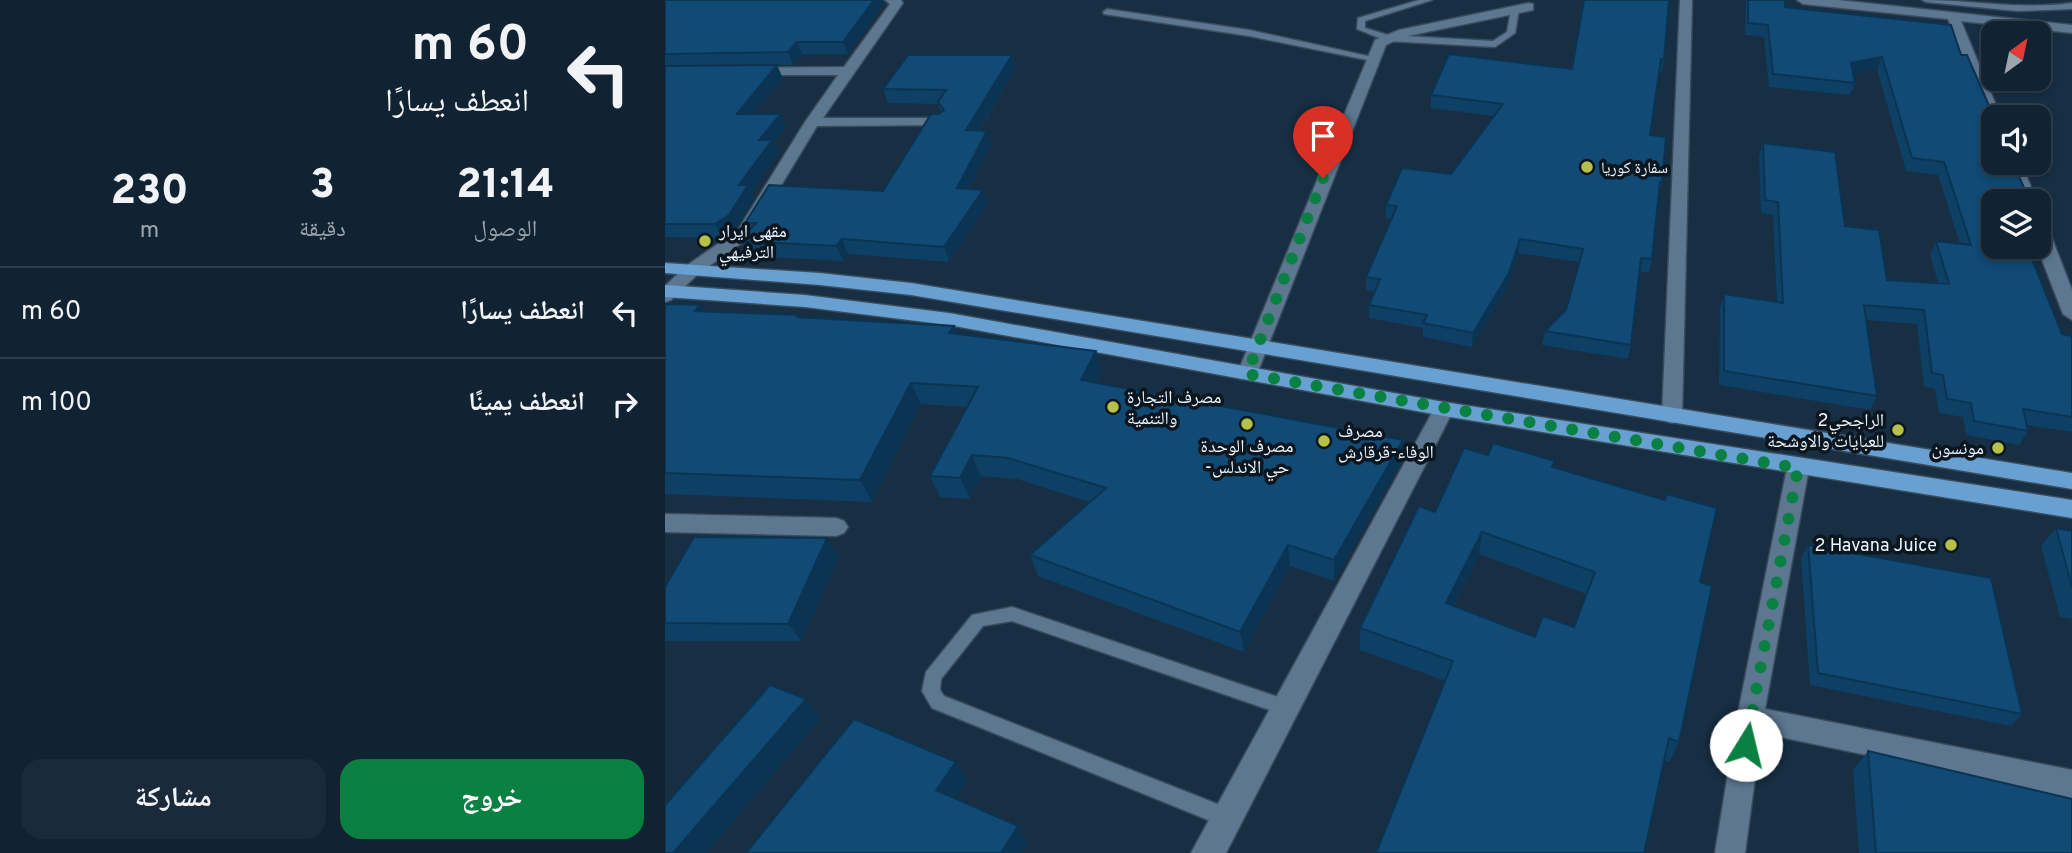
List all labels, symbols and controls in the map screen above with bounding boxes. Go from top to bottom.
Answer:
text: 60 m [411,16,529,78]
north arrow [1981,21,2051,91]
map controls [1981,21,2051,259]
icon: left [553,28,644,119]
text: انعطف يسارًا [385,83,529,123]
button: sound [1981,105,2051,175]
pin [1293,106,1353,178]
icon: arrive [1304,117,1342,155]
marker: سفارة كوريا [1579,159,1595,175]
place label: سفارة كوريا [1601,159,1668,179]
text: 3 [310,160,335,213]
text: 21:14 [456,160,554,213]
text: 230 [111,166,189,219]
button: layers [1981,189,2051,259]
text: دقيقة [299,216,346,245]
text: الوصول [474,216,537,245]
text: m [140,217,159,246]
place label: مقهى ايرار الترفيهي [718,221,787,267]
marker: مقهى ايرار الترفيهي [697,233,713,249]
icon: left [606,294,644,332]
text: 60 m [21,296,81,329]
text: انعطف يسارًا [461,296,585,329]
icon: right [606,385,644,423]
text: 100 m [21,387,92,420]
text: انعطف يمينًا [468,387,585,420]
place label: مصرف التجارة والتنمية [1127,387,1221,431]
marker: مصرف التجارة والتنمية [1105,399,1121,415]
place label: الراجحي2 للعبايات والاوشحة [1767,410,1884,454]
marker: مصرف الوحدة -حي الاندلس [1239,416,1255,432]
place label: مصرف الوفاء-قرقارش [1338,421,1434,465]
marker: الراجحي2 للعبايات والاوشحة [1890,422,1906,438]
marker: مصرف الوفاء-قرقارش [1316,433,1332,449]
place label: مصرف الوحدة -حي الاندلس [1201,436,1293,482]
place label: مونسون [1932,438,1984,461]
marker: مونسون [1990,440,2006,456]
place label: 2 Havana Juice [1814,535,1937,558]
marker: 2 Havana Juice [1943,537,1959,553]
position arrow [1709,708,1783,782]
button: مشاركة [21,759,326,839]
button: خروج [340,759,644,839]

